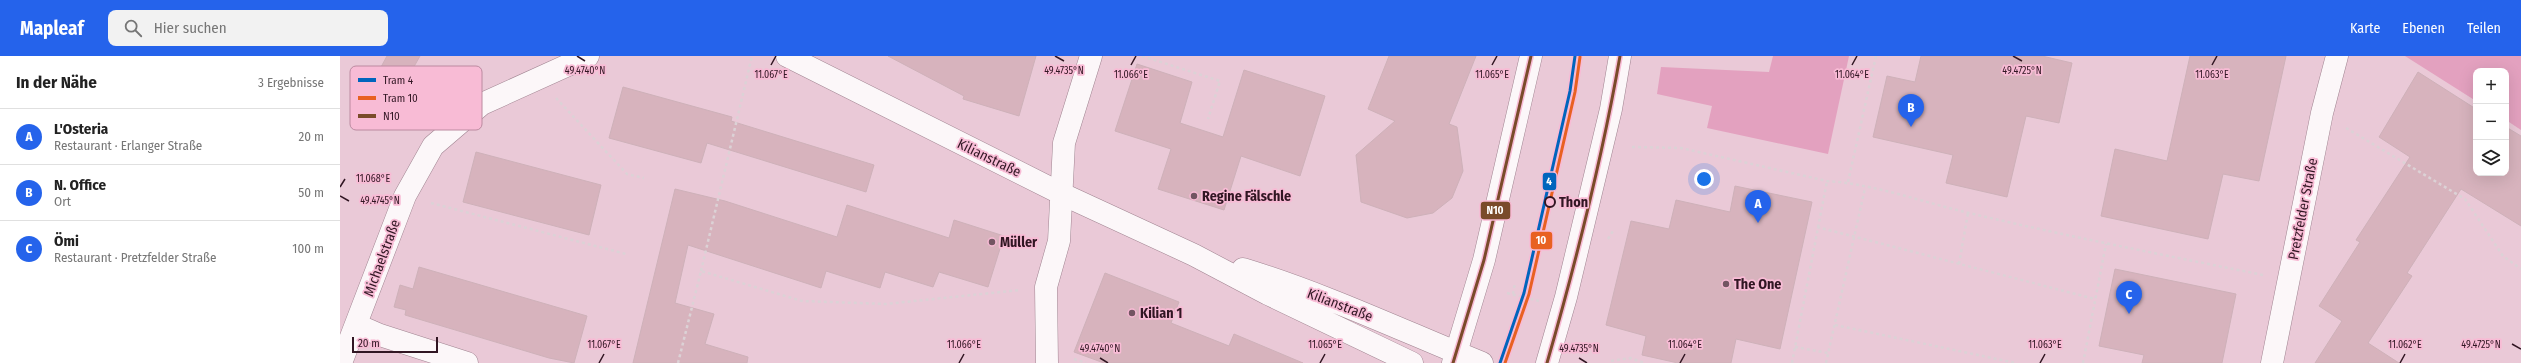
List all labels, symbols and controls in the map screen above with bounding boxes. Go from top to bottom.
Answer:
search box [108,10,388,46]
text: Mapleaf [20,17,84,40]
icon: search [122,17,144,39]
text: Hier suchen [154,19,227,37]
text: Karte [2350,20,2380,37]
text: Ebenen [2402,20,2445,37]
text: Teilen [2467,20,2501,37]
text: 49.4740°N [565,65,605,77]
text: 49.4735°N [1044,65,1084,77]
text: 49.4725°N [2002,65,2042,77]
legend [350,66,482,130]
map controls [2473,68,2509,176]
button: + [2473,68,2509,104]
text: 11.067°E [754,69,788,81]
text: 11.066°E [1114,69,1148,81]
text: 11.065°E [1475,69,1509,81]
text: 11.064°E [1835,69,1869,81]
text: 11.063°E [2195,69,2229,81]
text: In der Nähe [16,72,97,93]
text: Tram 4 [383,74,414,87]
text: 3 Ergebnisse [258,75,324,90]
text: Tram 10 [383,92,418,105]
pin: B [1898,94,1924,127]
button: − [2473,104,2509,140]
text: N10 [383,110,400,123]
text: L'Osteria [54,120,108,138]
text: A [25,129,33,144]
text: 20 m [298,129,324,144]
street label: Kilianstraße [954,135,1024,181]
text: Restaurant · Erlanger Straße [54,138,202,153]
button: layers [2473,140,2509,176]
street label: Pretzfelder Straße [2285,157,2321,261]
your location [1694,169,1714,189]
line badge: 4 [1542,172,1557,191]
text: 11.068°E [356,173,390,185]
text: 4 [1546,175,1552,188]
text: N. Office [54,176,106,194]
text: B [25,185,33,200]
text: 50 m [298,185,324,200]
place label: Regine Fälschle [1202,188,1291,205]
pin: A [1745,190,1771,223]
marker: Regine Fälschle [1189,191,1199,201]
text: Ort [54,194,71,209]
place label: Thon [1559,194,1588,211]
text: 49.4745°N [360,195,400,207]
marker: Thon [1544,196,1556,208]
line badge: N10 [1480,201,1511,220]
text: N10 [1486,204,1504,217]
street label: Michaelstraße [360,217,404,299]
line badge: 10 [1530,231,1553,250]
text: Ömi [54,232,79,250]
place label: Müller [1000,234,1038,251]
text: 10 [1536,234,1546,247]
marker: Müller [987,237,997,247]
text: C [26,241,32,256]
text: 100 m [292,241,324,256]
text: Restaurant · Pretzfelder Straße [54,250,216,265]
place label: The One [1734,276,1781,293]
marker: The One [1721,279,1731,289]
pin: C [2116,281,2142,314]
street label: Kilianstraße [1305,285,1375,325]
place label: Kilian 1 [1140,305,1182,322]
marker: Kilian 1 [1127,308,1137,318]
scale bar [352,335,438,354]
text: 20 m [358,337,380,350]
text: 11.067°E [587,339,621,351]
text: 11.066°E [947,339,981,351]
text: 11.065°E [1308,339,1342,351]
text: 11.064°E [1668,339,1702,351]
text: 11.063°E [2028,339,2062,351]
text: 11.062°E [2388,339,2422,351]
text: 49.4725°N [2461,339,2501,351]
text: 49.4740°N [1080,343,1120,355]
text: 49.4735°N [1559,343,1599,355]

